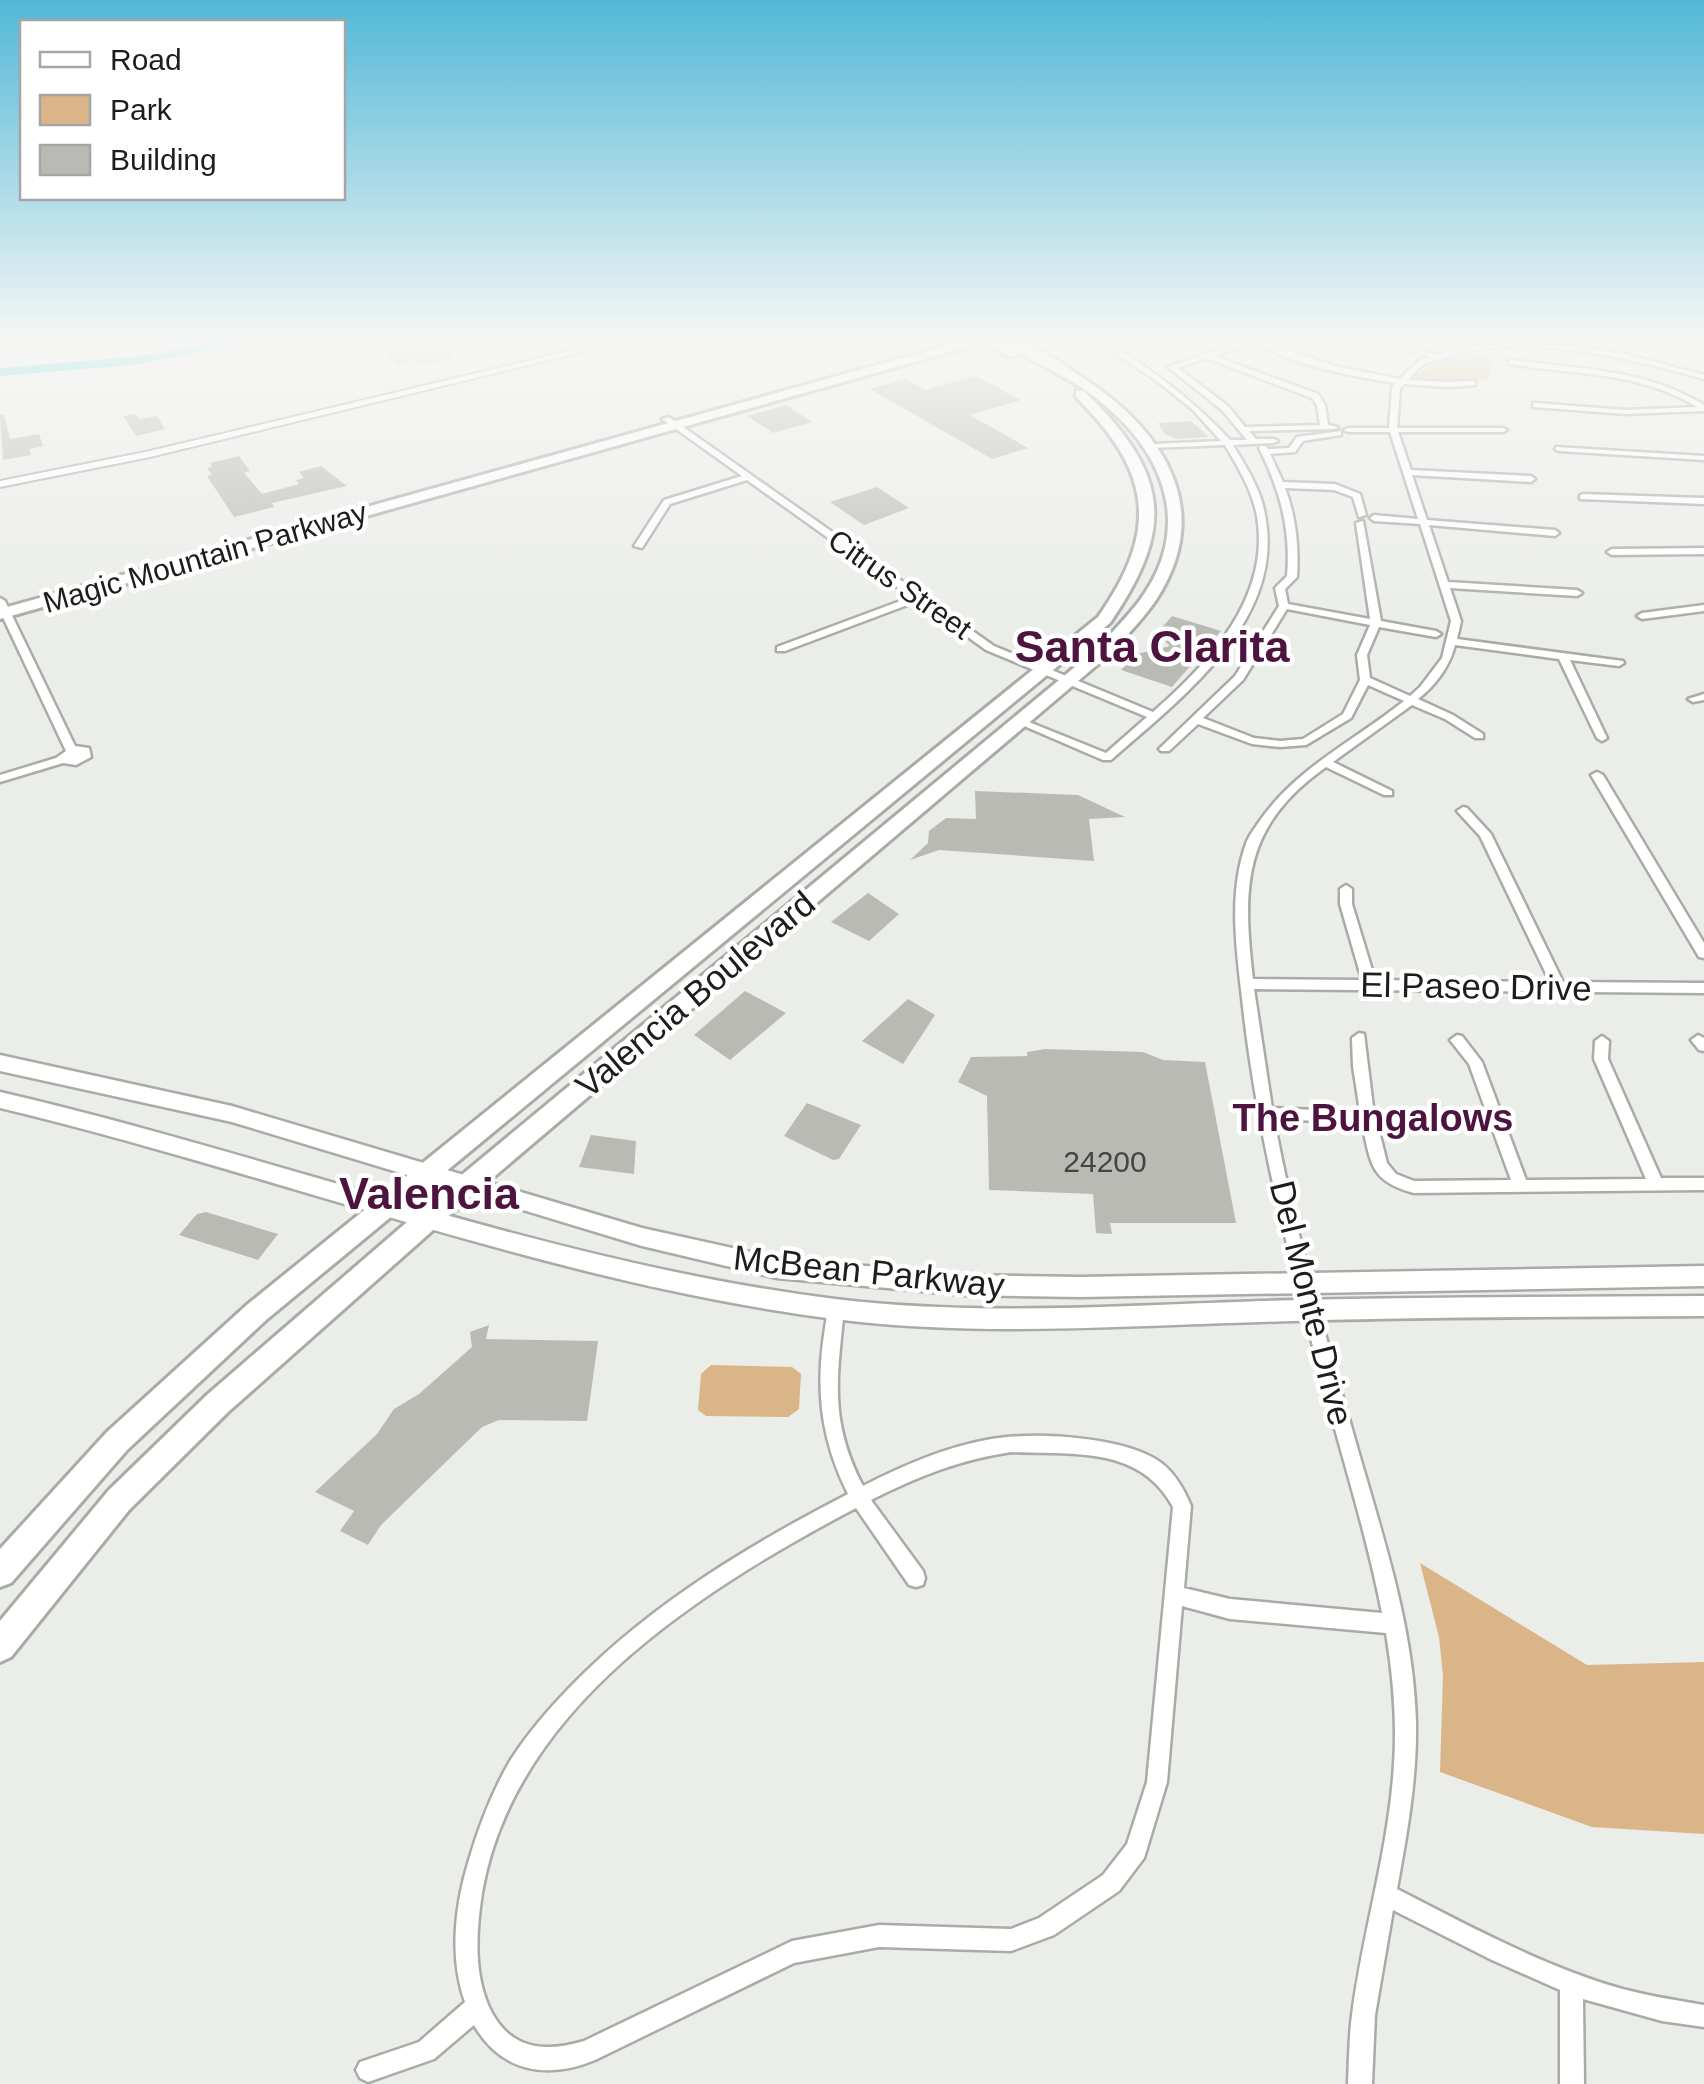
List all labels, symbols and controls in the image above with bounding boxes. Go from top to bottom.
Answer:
legend [20,20,345,200]
text: Road [110,43,182,76]
text: Park [110,93,173,126]
text: Building [110,143,217,176]
street label: Magic Mountain Parkway [39,495,371,619]
street label: Citrus Street [822,523,978,646]
district label: Santa Clarita [1014,621,1291,672]
street label: Valencia Boulevard [568,883,822,1105]
street label: El Paseo Drive [1360,964,1592,1008]
district label: The Bungalows [1233,1097,1513,1139]
house number: 24200 [1063,1145,1147,1178]
district label: Valencia [339,1168,520,1219]
street label: Del Monte Drive [1263,1177,1361,1429]
street label: McBean Parkway [732,1237,1007,1305]

